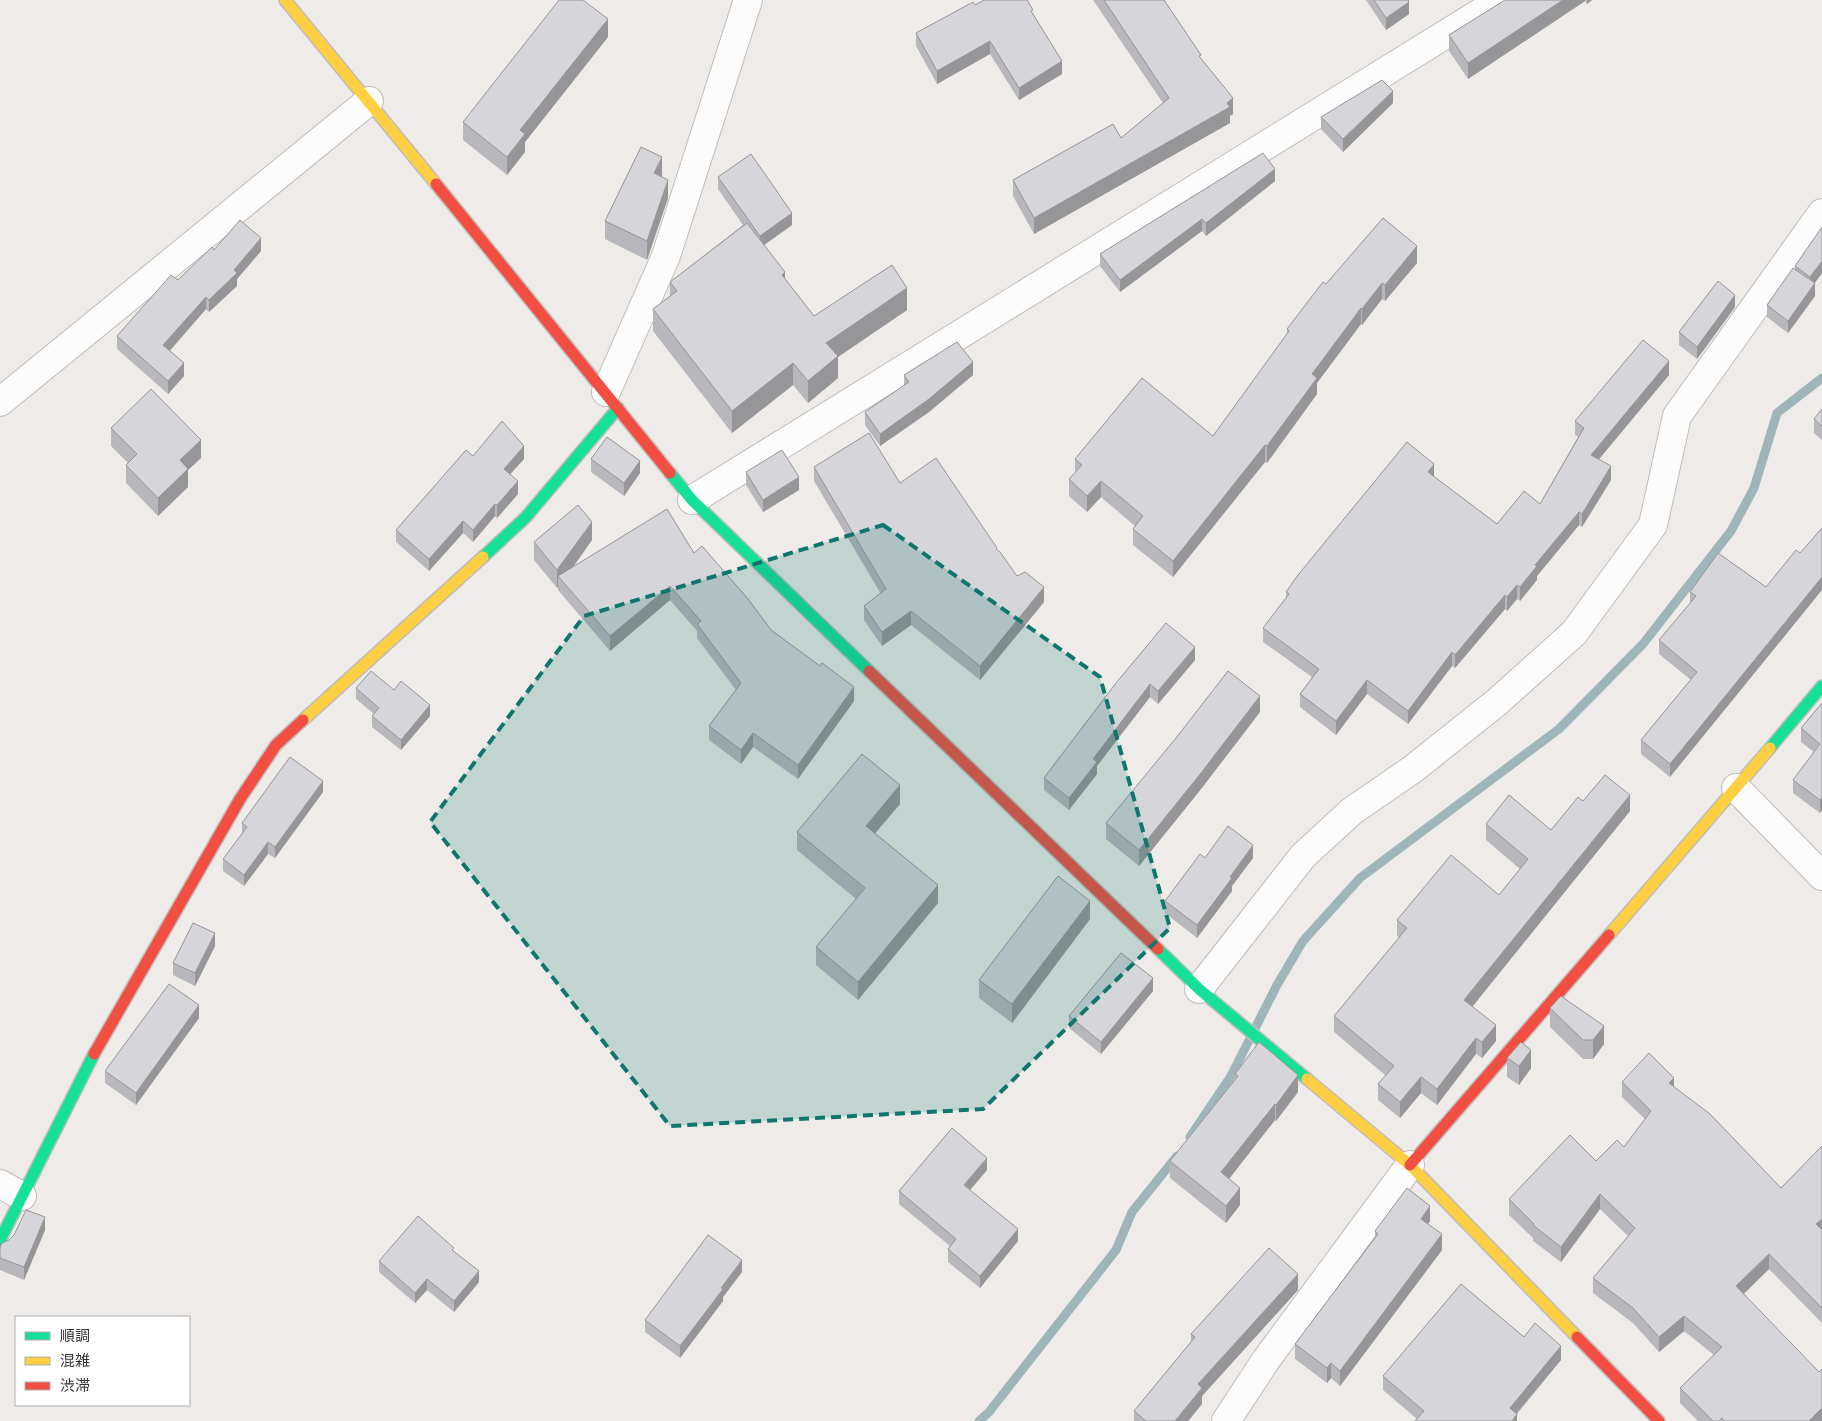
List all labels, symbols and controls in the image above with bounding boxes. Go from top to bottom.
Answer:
legend [15,1316,190,1406]
text: 順調 [60,1327,90,1345]
text: 混雑 [60,1352,90,1370]
text: 渋滞 [60,1377,90,1395]

